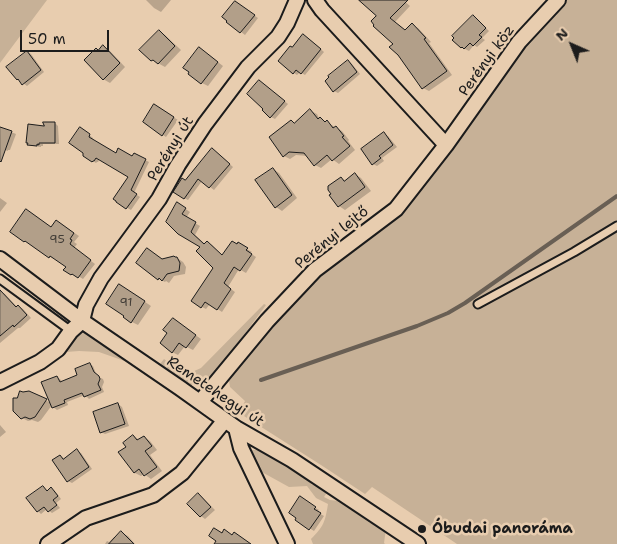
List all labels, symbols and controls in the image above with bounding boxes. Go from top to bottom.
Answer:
scale bar [22,20,111,52]
north arrow [547,20,597,70]
street label: Perényi köz [455,22,519,100]
text: N [551,24,572,45]
text: 50 m [28,29,66,49]
street label: Perényi út [144,113,198,185]
street label: Perényi lejtő [292,203,372,273]
house number: 95 [49,233,65,247]
house number: 91 [119,296,133,310]
street label: Remetehegyi út [163,353,267,431]
place label: Óbudai panoráma [432,520,573,538]
marker: Óbudai panoráma [416,523,428,535]

